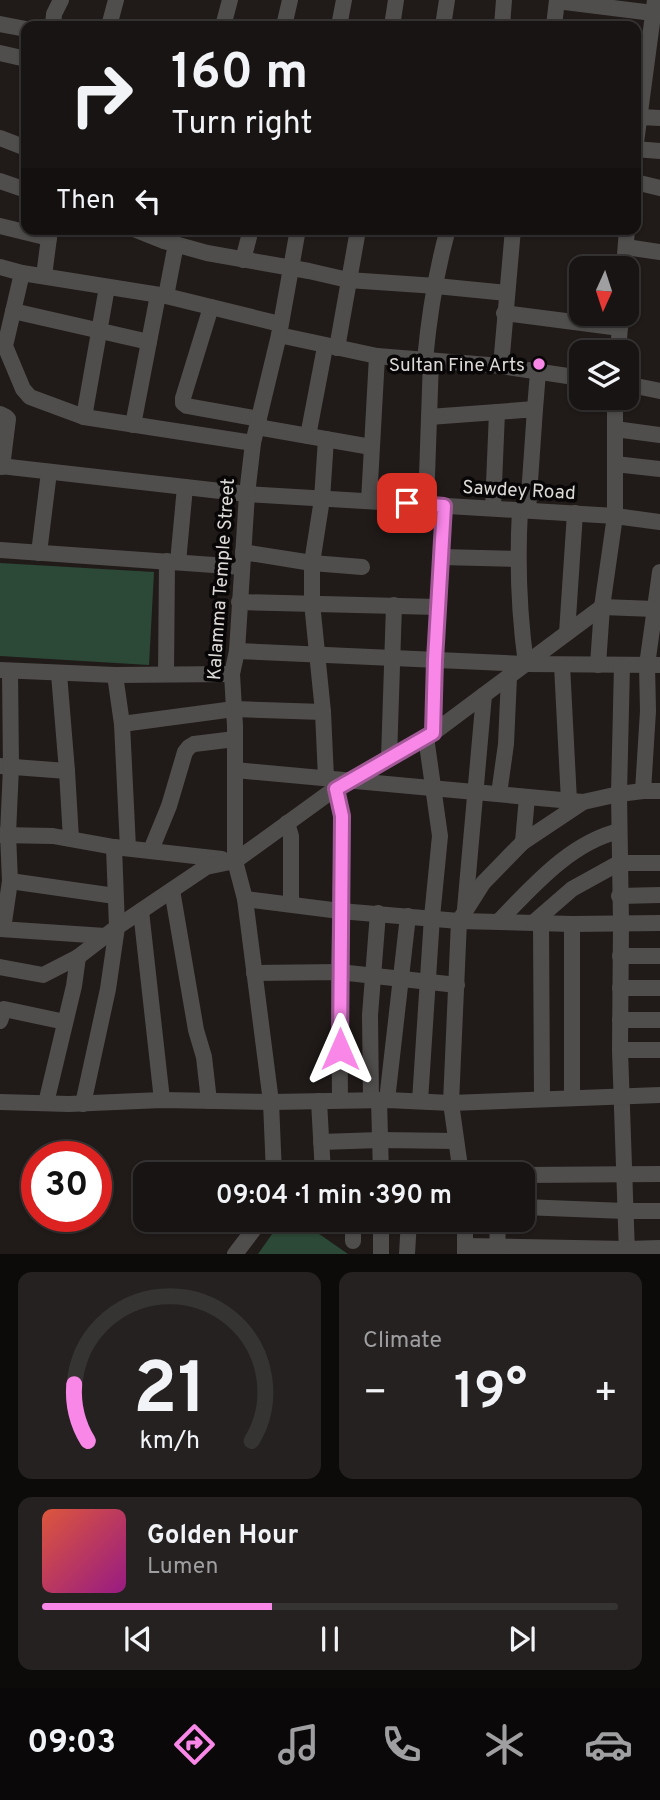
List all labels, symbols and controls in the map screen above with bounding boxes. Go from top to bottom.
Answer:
text: 160 m [171,44,308,106]
icon: right [56,49,147,140]
text: Turn right [171,105,313,145]
icon: left [129,182,167,220]
text: Then [56,185,115,218]
north arrow [569,256,639,326]
map controls [569,256,639,410]
button: layers [569,340,639,410]
place label: Sultan Fine Arts [389,354,525,378]
marker: Sultan Fine Arts [531,356,547,372]
pin [377,473,437,533]
street label: Sawdey Road [462,476,576,506]
street label: Kalamma Temple Street [203,477,241,681]
icon: arrive [388,484,426,522]
position arrow [303,1012,377,1086]
speed limit sign: 30 [21,1141,112,1232]
text: 09:04 · 1 min · 390 m [216,1180,452,1213]
text: Climate [363,1327,442,1356]
text: 21 [133,1348,206,1440]
text: 19° [454,1361,527,1427]
text: − [363,1370,388,1419]
text: + [593,1370,618,1419]
text: km/h [139,1426,200,1458]
text: Golden Hour [147,1520,298,1553]
text: Lumen [147,1553,218,1582]
icon: previous [119,1620,157,1658]
icon: pause [311,1620,349,1658]
icon: next [503,1620,541,1658]
icon: directions [170,1720,219,1769]
icon: music [274,1720,323,1769]
icon: phone [377,1720,426,1769]
icon: climate [480,1720,529,1769]
icon: car [584,1720,633,1769]
text: 09:03 [27,1724,116,1764]

